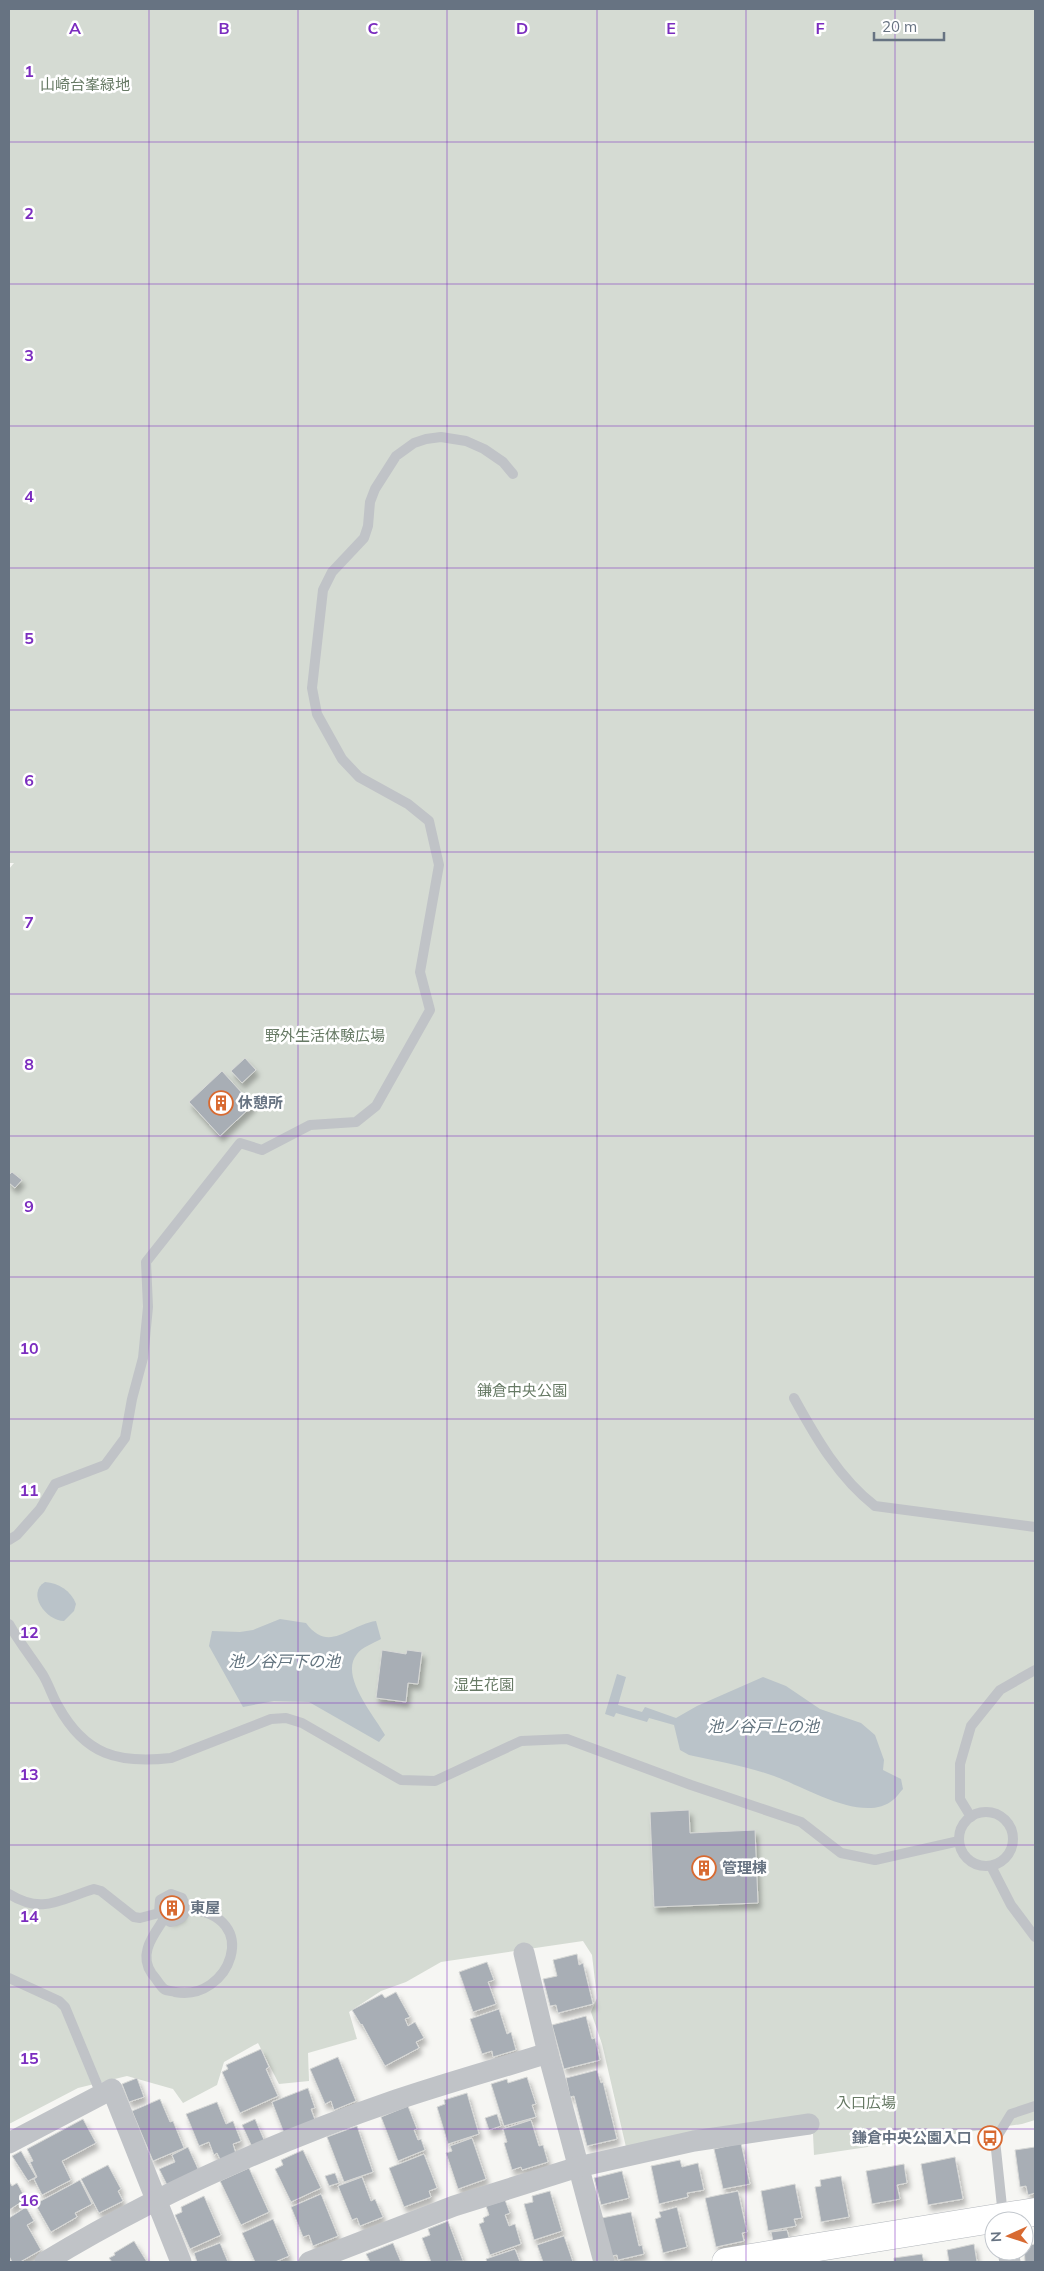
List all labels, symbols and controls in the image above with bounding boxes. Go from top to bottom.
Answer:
scale bar [874,10,944,42]
text: 20 m [882,17,917,36]
text: A [69,18,81,38]
text: B [218,18,230,38]
text: C [368,18,379,38]
text: D [516,18,528,38]
text: E [666,18,676,38]
text: F [815,18,825,38]
text: 1 [24,61,34,81]
park label: 山崎台峯緑地 [40,75,130,94]
text: 2 [24,203,34,223]
text: 3 [24,345,34,365]
text: 4 [24,486,34,506]
text: 5 [24,628,34,648]
text: 6 [24,770,34,790]
text: 7 [24,912,34,932]
park label: 野外生活体験広場 [265,1026,385,1045]
text: 8 [24,1054,34,1074]
building icon: 休憩所 [208,1090,234,1116]
place label: 休憩所 [238,1093,283,1112]
text: 9 [24,1196,34,1216]
text: 10 [19,1338,39,1358]
park label: 鎌倉中央公園 [477,1381,567,1400]
text: 11 [19,1480,39,1500]
text: 12 [19,1622,39,1642]
water label: 池ノ谷戸下の池 [228,1651,342,1671]
park label: 湿生花園 [454,1675,514,1694]
water label: 池ノ谷戸上の池 [707,1716,821,1736]
text: 13 [19,1764,39,1784]
building icon: 管理棟 [691,1855,717,1881]
place label: 管理棟 [722,1858,767,1877]
building icon: 東屋 [159,1895,185,1921]
place label: 東屋 [190,1898,220,1917]
text: 14 [19,1906,39,1926]
text: 15 [19,2048,39,2068]
park label: 入口広場 [836,2093,896,2112]
bus stop icon: 鎌倉中央公園入口 [977,2125,1003,2151]
place label: 鎌倉中央公園入口 [851,2128,972,2147]
text: 16 [19,2190,39,2210]
north arrow [984,2211,1034,2261]
text: N [987,2231,1005,2242]

